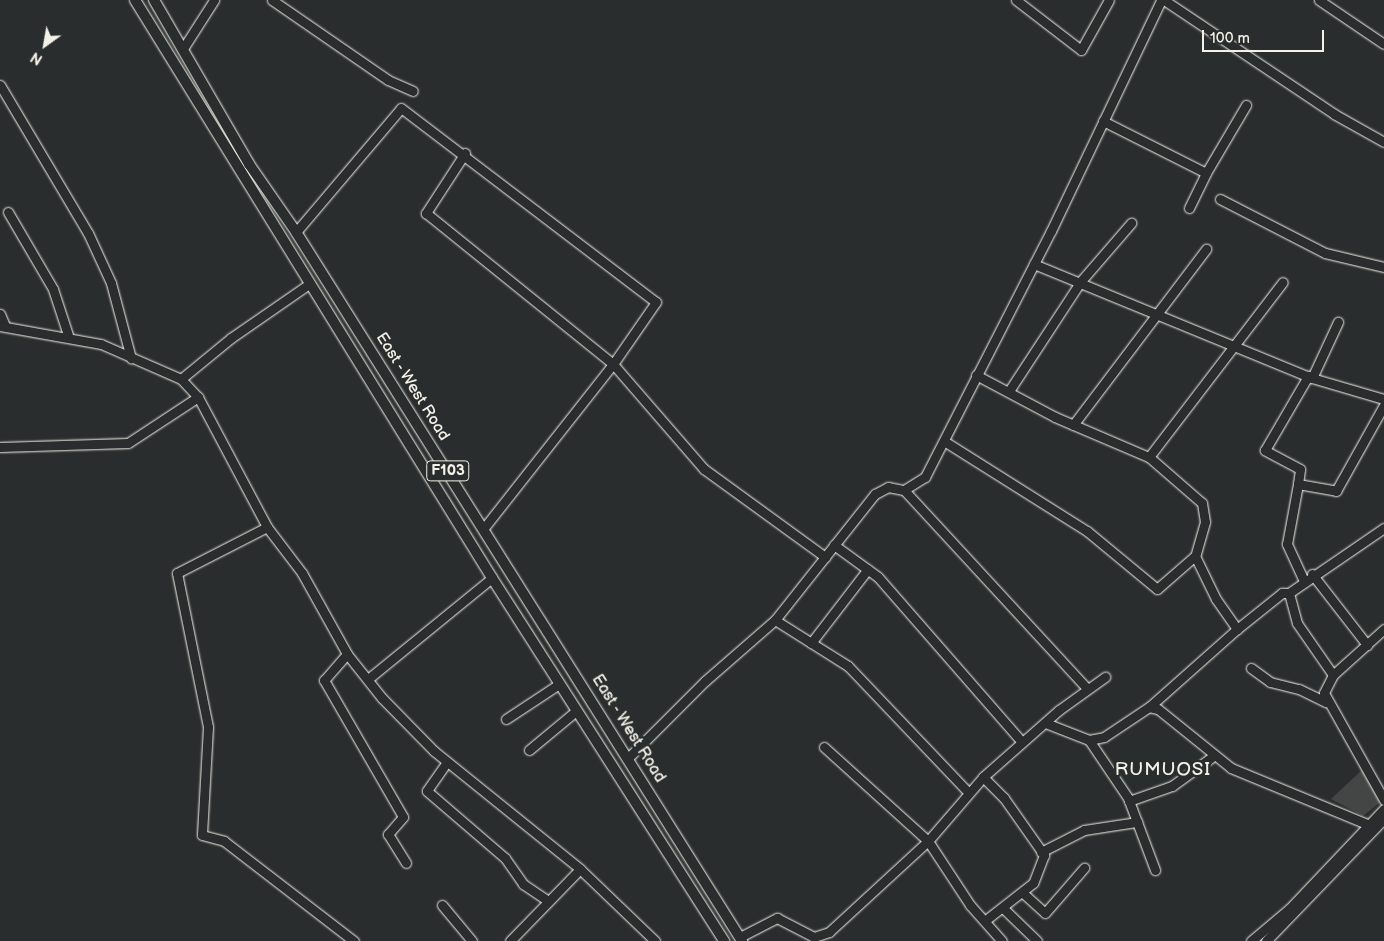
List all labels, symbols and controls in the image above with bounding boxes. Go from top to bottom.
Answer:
north arrow [20,20,70,70]
scale bar [1204,20,1326,52]
text: 100 m [1210,29,1250,48]
text: N [28,48,46,68]
street label: East - West Road [370,329,454,445]
road number: F103 [426,458,470,484]
street label: East - West Road [586,671,670,787]
district label: RUMUOSI [1114,759,1212,781]

